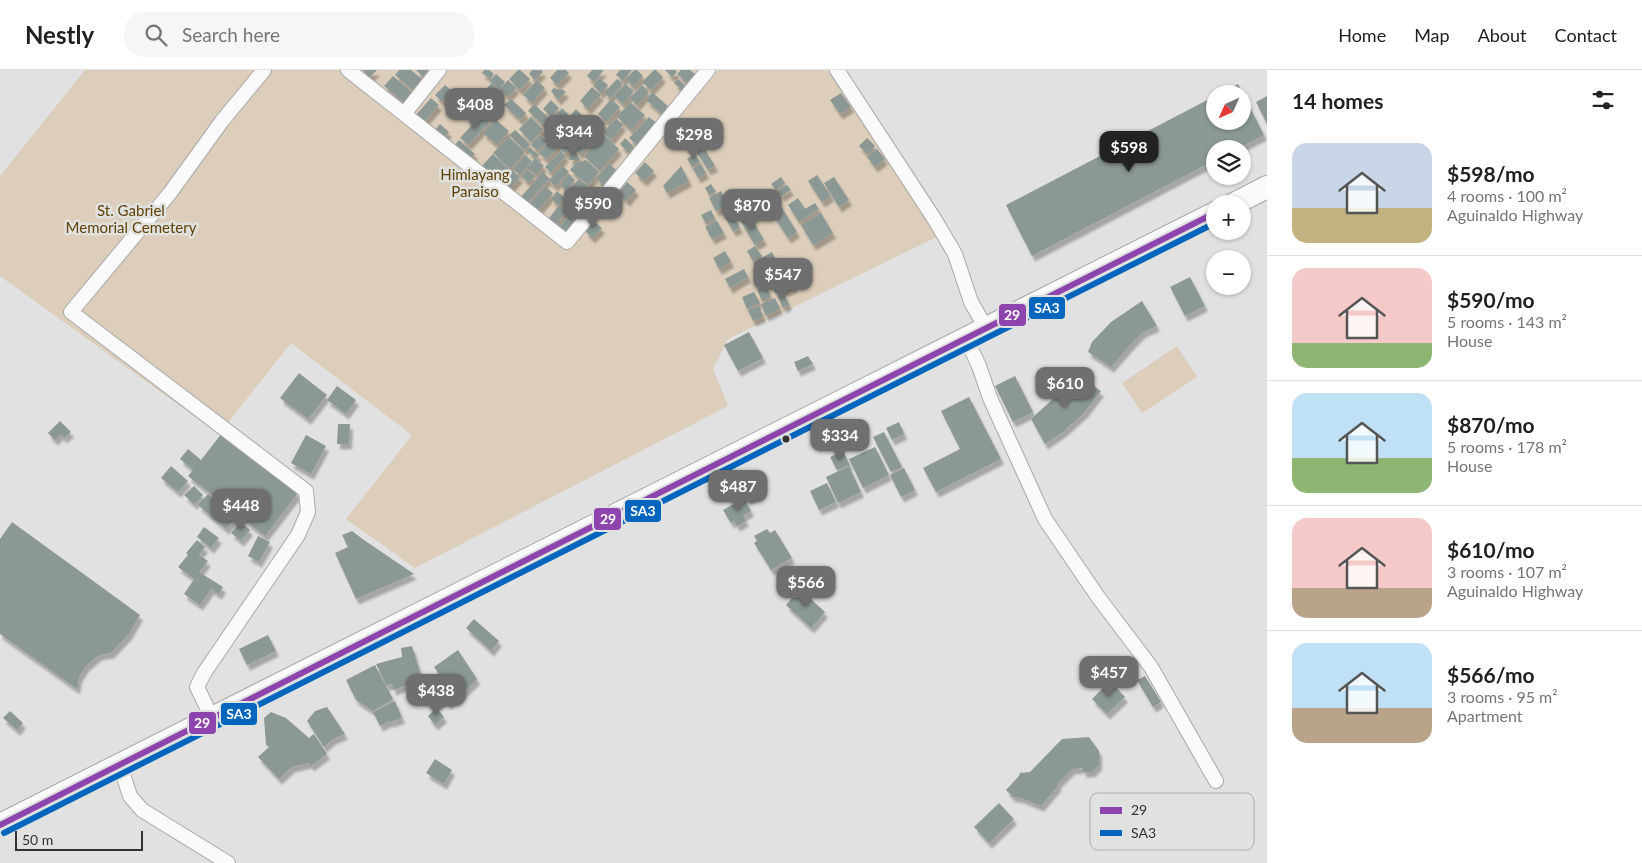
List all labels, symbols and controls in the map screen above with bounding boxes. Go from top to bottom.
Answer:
search box [124,12,474,57]
text: Nestly [25,20,94,49]
icon: search [142,21,170,49]
text: Search here [182,23,280,46]
text: Home [1338,24,1386,46]
text: Map [1414,24,1450,46]
text: About [1478,24,1527,46]
text: Contact [1555,24,1617,46]
north arrow [1206,85,1251,130]
map controls [1206,85,1251,295]
icon: filters [1589,86,1617,114]
pin: $408 [445,88,505,130]
text: 14 homes [1292,88,1383,113]
text: $408 [456,94,494,113]
pin: $344 [544,114,604,157]
pin: $298 [664,118,724,160]
text: $344 [555,121,593,140]
text: $298 [675,124,713,143]
pin: $598 [1099,131,1159,173]
text: $598 [1110,137,1148,156]
button: layers [1206,140,1251,185]
text: $598/mo [1447,161,1535,186]
icon: home [1332,163,1392,223]
park label: Himlayang Paraiso [440,165,510,200]
pin: $590 [563,186,623,229]
text: 4 rooms · 100 m² [1447,186,1567,205]
pin: $870 [722,189,782,231]
text: $590 [574,193,612,212]
text: $870 [733,195,771,214]
button: + [1206,195,1251,240]
park label: St. Gabriel Memorial Cemetery [66,201,197,236]
text: Aguinaldo Highway [1447,205,1583,224]
button: − [1206,250,1251,295]
pin: $547 [753,258,813,300]
text: $547 [764,264,802,283]
text: $590/mo [1447,287,1535,312]
icon: home [1332,288,1392,348]
line badge: SA3 [1028,296,1066,320]
text: SA3 [1034,299,1060,316]
line badge: 29 [998,303,1027,327]
text: 29 [1004,306,1020,323]
text: 5 rooms · 143 m² [1447,312,1567,331]
text: House [1447,331,1492,350]
pin: $610 [1035,366,1095,409]
text: $610 [1046,373,1084,392]
text: $870/mo [1447,412,1535,437]
icon: home [1332,413,1392,473]
pin: $334 [810,418,870,461]
text: $334 [821,425,859,444]
unlabelled marker [781,434,791,444]
text: 5 rooms · 178 m² [1447,437,1567,456]
text: House [1447,456,1492,475]
pin: $487 [708,470,768,512]
text: $487 [719,476,757,495]
pin: $448 [211,488,271,531]
text: $448 [222,495,260,514]
line badge: SA3 [624,499,662,523]
text: SA3 [630,502,656,519]
line badge: 29 [593,507,622,531]
text: 29 [600,510,616,527]
text: $610/mo [1447,537,1535,562]
icon: home [1332,538,1392,598]
text: 3 rooms · 107 m² [1447,562,1567,581]
pin: $566 [776,566,836,608]
text: $566 [787,572,825,591]
text: Aguinaldo Highway [1447,581,1583,600]
pin: $457 [1079,656,1139,698]
text: $457 [1090,662,1128,681]
text: $566/mo [1447,662,1535,687]
icon: home [1332,663,1392,723]
pin: $438 [406,674,466,716]
text: $438 [417,680,455,699]
text: 3 rooms · 95 m² [1447,687,1558,706]
line badge: SA3 [220,702,258,726]
text: SA3 [226,705,252,722]
text: Apartment [1447,706,1522,725]
line badge: 29 [188,711,217,735]
text: 29 [194,714,210,731]
legend [1090,793,1254,850]
text: 29 [1131,801,1147,818]
text: SA3 [1131,824,1156,841]
scale bar [15,828,142,851]
text: 50 m [22,831,53,848]

